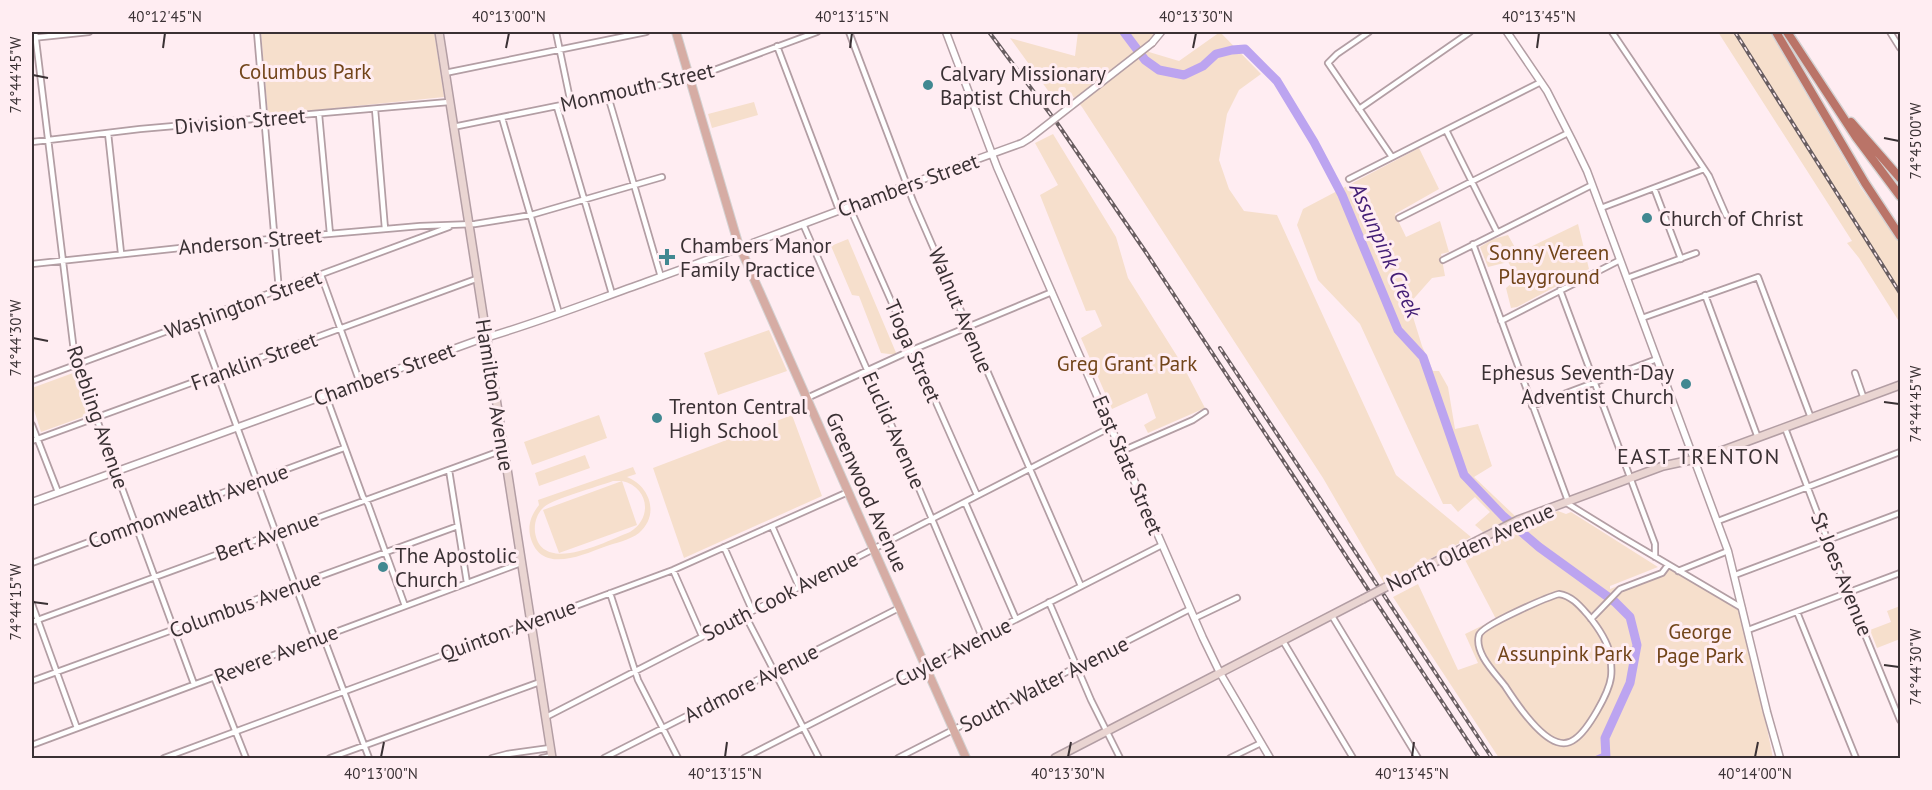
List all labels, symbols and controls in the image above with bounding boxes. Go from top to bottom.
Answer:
text: 40°12'45"N [128,7,202,26]
text: 40°13'00"N [472,7,546,26]
text: 40°13'15"N [815,7,889,26]
text: 40°13'30"N [1159,7,1233,26]
text: 40°13'45"N [1502,7,1576,26]
text: 74°44'45"W [6,36,25,113]
street label: Monmouth Street [558,56,716,118]
park label: Columbus Park [239,58,371,85]
place label: Calvary Missionary Baptist Church [940,60,1106,111]
marker: Calvary Missionary Baptist Church [921,78,935,92]
street label: Division Street [173,102,307,140]
text: 74°45'00"W [1906,102,1925,179]
street label: Chambers Street [834,147,982,223]
water label: Assunpink Creek [1343,177,1429,323]
place label: Church of Christ [1659,205,1803,232]
marker: Church of Christ [1640,211,1654,225]
street label: Anderson Street [177,221,323,261]
place label: Chambers Manor Family Practice [680,232,831,283]
park label: Sonny Vereen Playground [1489,239,1609,290]
street label: Walnut Avenue [922,243,1000,377]
marker: Chambers Manor Family Practice [658,248,676,266]
street label: Washington Street [161,263,325,345]
street label: Tioga Street [878,295,948,407]
text: 74°44'30"W [6,299,25,376]
street label: Hamilton Avenue [470,317,520,473]
street label: Franklin Street [187,326,321,396]
street label: Chambers Street [310,336,458,412]
street label: Roebling Avenue [61,342,135,492]
park label: Greg Grant Park [1057,350,1197,377]
place label: Ephesus Seventh-Day Adventist Church [1481,359,1674,410]
text: 74°44'45"W [1906,365,1925,442]
street label: Euclid Avenue [856,367,932,493]
marker: Ephesus Seventh-Day Adventist Church [1679,377,1693,391]
street label: East State Street [1087,391,1169,539]
place label: Trenton Central High School [669,393,807,444]
street label: Greenwood Avenue [820,408,914,576]
marker: Trenton Central High School [650,411,664,425]
district label: EAST TRENTON [1617,442,1781,470]
street label: Commonwealth Avenue [84,457,292,555]
street label: North Olden Avenue [1382,496,1558,598]
street label: Bert Avenue [211,505,323,567]
street label: St Joes Avenue [1805,508,1879,640]
place label: The Apostolic Church [395,542,517,593]
street label: South Cook Avenue [697,545,863,647]
marker: The Apostolic Church [376,560,390,574]
text: 74°44'15"W [6,563,25,640]
street label: Columbus Avenue [166,564,324,644]
street label: Quinton Avenue [436,593,580,667]
street label: Cuyler Avenue [890,611,1016,693]
street label: Revere Avenue [210,618,342,690]
park label: George Page Park [1656,618,1744,669]
text: 74°44'30"W [1906,628,1925,705]
street label: South Walter Avenue [955,630,1133,738]
street label: Ardmore Avenue [679,638,823,728]
park label: Assunpink Park [1498,640,1632,667]
text: 40°13'00"N [344,764,418,783]
text: 40°13'15"N [688,764,762,783]
text: 40°13'30"N [1031,764,1105,783]
text: 40°13'45"N [1375,764,1449,783]
text: 40°14'00"N [1718,764,1792,783]

